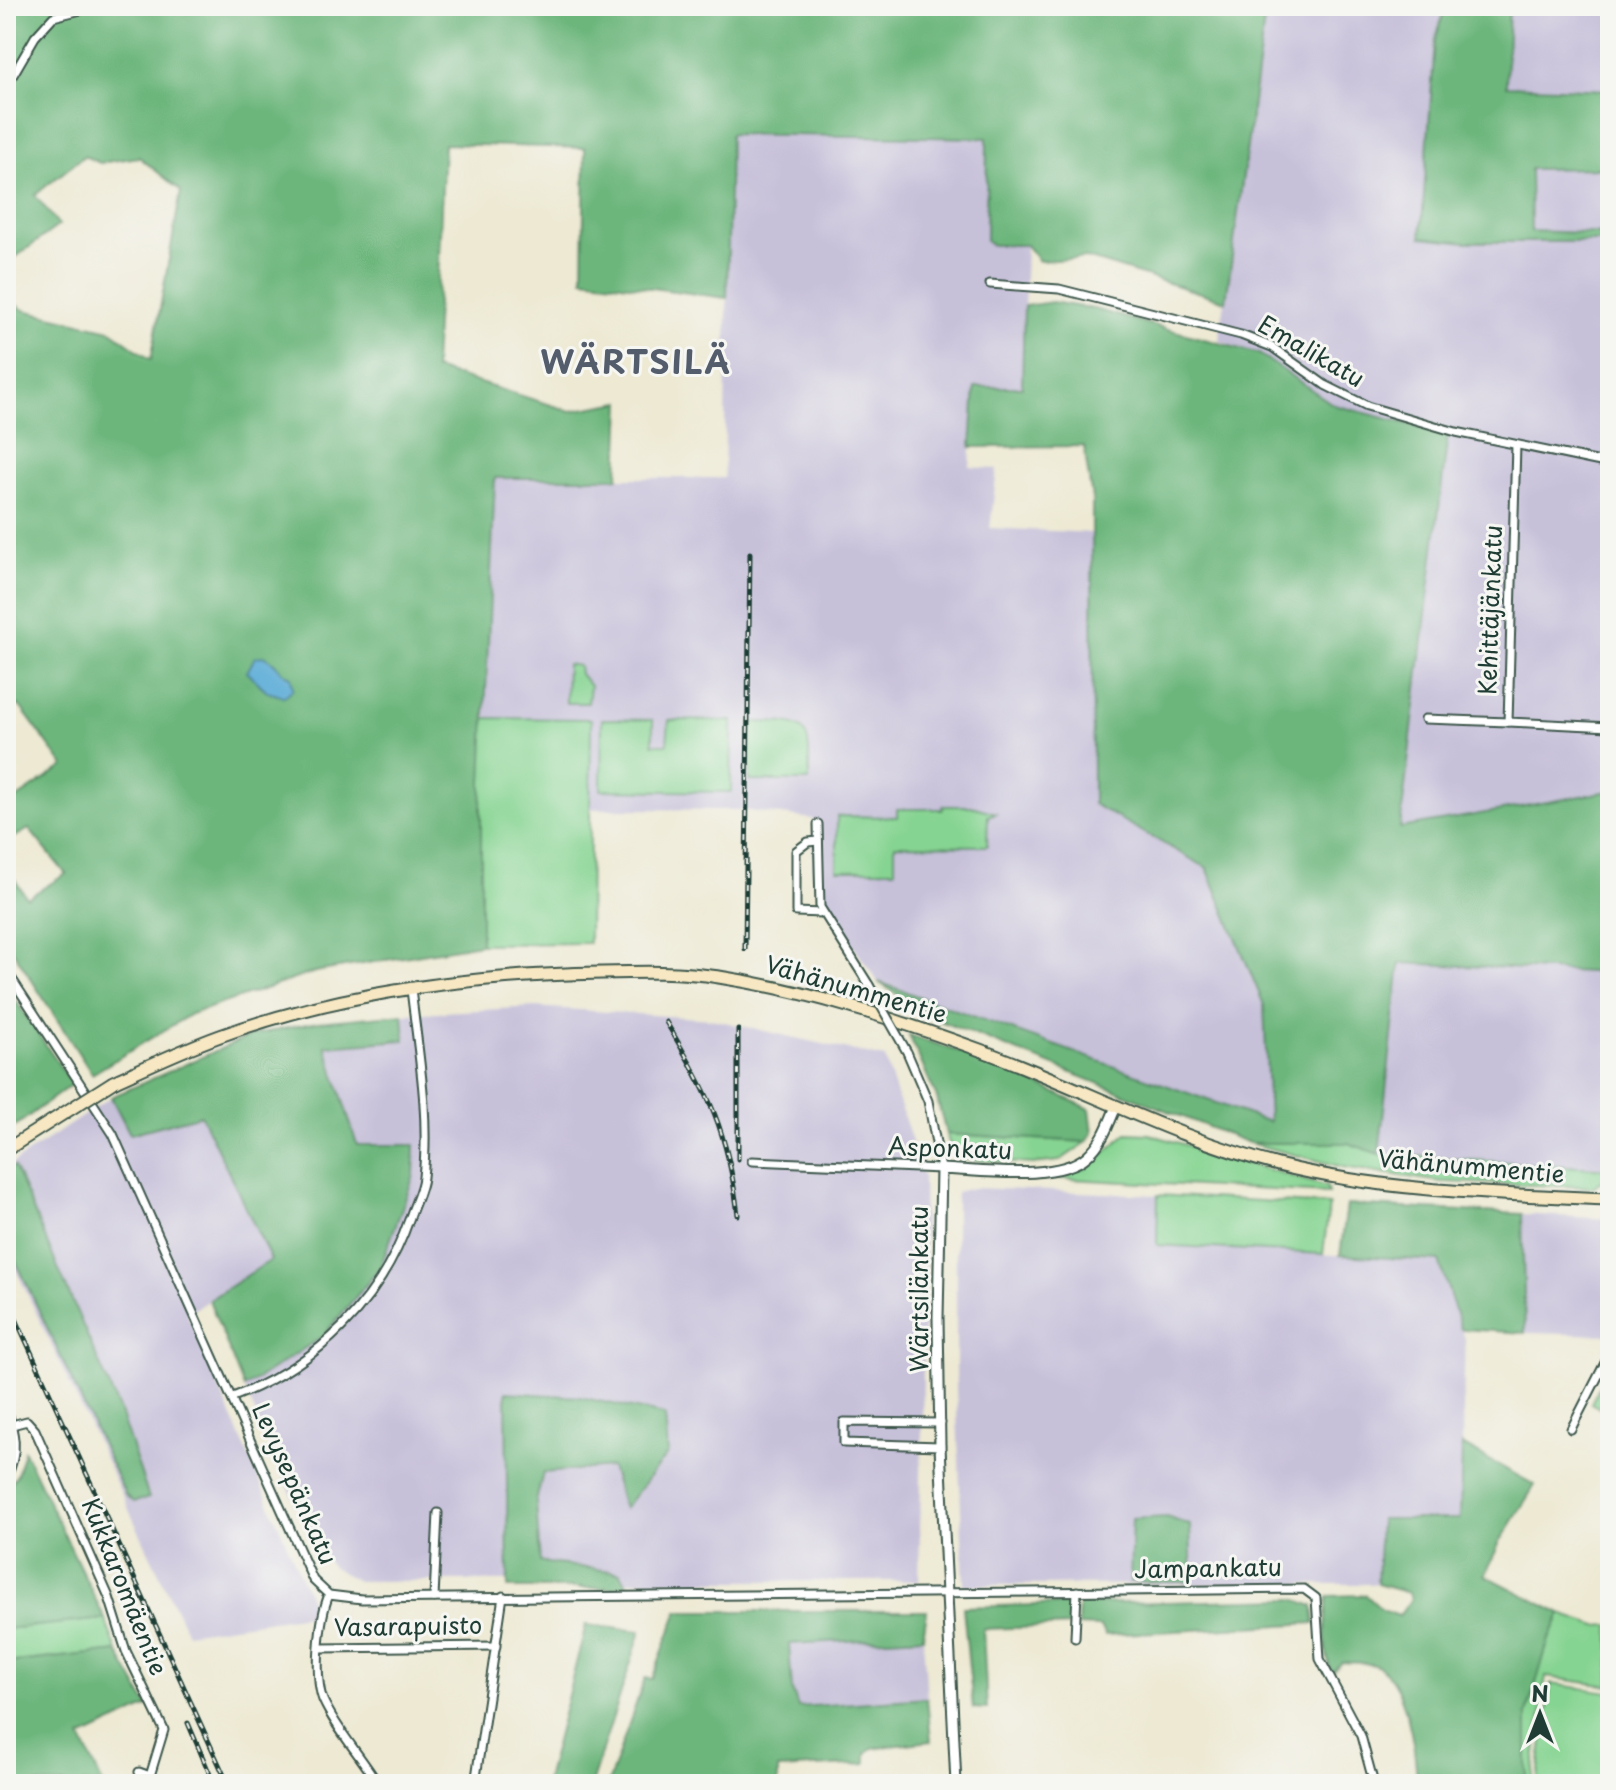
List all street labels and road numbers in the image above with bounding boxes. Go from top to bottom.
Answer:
street label: Emalikatu [1252,305,1372,395]
street label: Kehittäjänkatu [1468,524,1510,696]
street label: Vähänummentie [762,945,952,1031]
street label: Asponkatu [887,1127,1013,1167]
street label: Vähänummentie [1376,1139,1566,1191]
street label: Wärtsilänkatu [900,1206,936,1372]
street label: Levysepänkatu [244,1397,348,1570]
street label: Kukkaromäentie [74,1492,178,1680]
street label: Jampankatu [1134,1548,1282,1586]
street label: Vasarapuisto [334,1606,482,1644]

